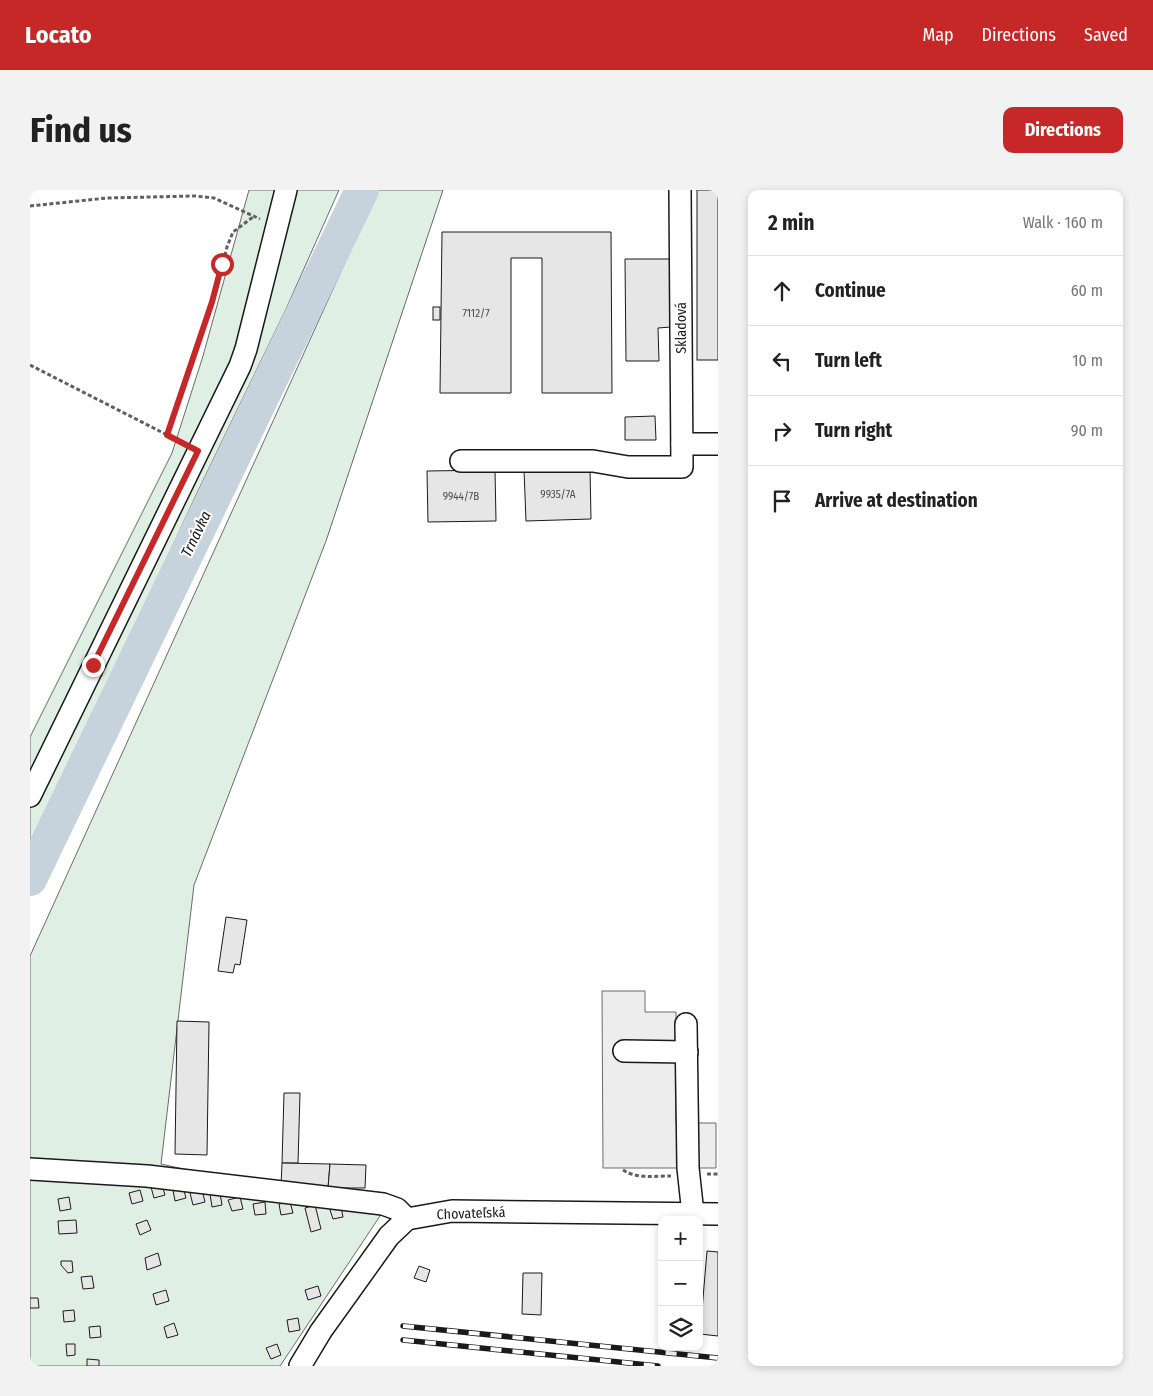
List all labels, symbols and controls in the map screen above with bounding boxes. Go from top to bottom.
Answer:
text: Locato [25,21,91,49]
text: Map [922,24,954,46]
text: Directions [982,24,1056,46]
text: Saved [1084,24,1128,46]
button: Directions [1003,107,1123,153]
text: Find us [30,109,132,151]
text: 2 min [768,210,815,236]
text: Walk · 160 m [1023,213,1103,232]
route start [211,253,234,276]
icon: ahead [768,277,796,305]
text: Continue [815,279,886,302]
text: 60 m [1071,281,1103,300]
street label: Skladová [673,302,690,354]
house number: 7112/7 [462,307,490,320]
icon: left [768,347,796,375]
text: Turn left [815,349,882,372]
text: 10 m [1072,351,1103,370]
icon: right [768,417,796,445]
text: Turn right [815,419,892,442]
text: 90 m [1071,421,1103,440]
icon: arrive [768,487,796,515]
house number: 9935/7A [540,488,576,501]
text: Arrive at destination [815,489,978,512]
house number: 9944/7B [443,490,479,503]
water label: Trnávka [177,508,215,560]
route end [82,654,105,677]
street label: Chovateľská [436,1204,506,1223]
map controls [658,1216,703,1351]
button: + [658,1216,703,1261]
button: − [658,1261,703,1306]
button: layers [658,1306,703,1351]

